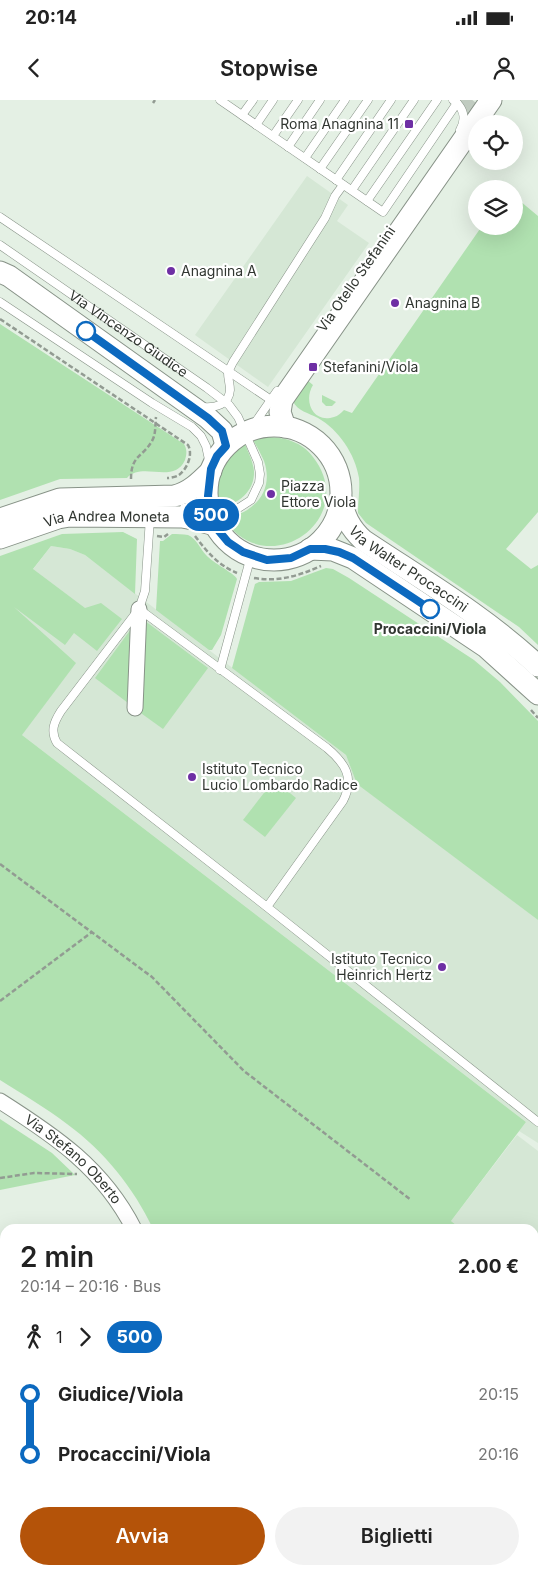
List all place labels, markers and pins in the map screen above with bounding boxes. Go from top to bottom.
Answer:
place label: Roma Anagnina 11 [280,115,399,132]
marker: Roma Anagnina 11 [403,118,415,130]
place label: Anagnina A [181,262,257,279]
marker: Anagnina A [165,265,177,277]
place label: Anagnina B [405,294,480,311]
marker: Anagnina B [389,297,401,309]
unlabelled marker [76,321,96,341]
place label: Stefanini/Viola [323,358,418,375]
marker: Stefanini/Viola [307,361,319,373]
place label: Piazza Ettore Viola [281,477,356,510]
marker: Piazza Ettore Viola [265,488,277,500]
marker: Procaccini/Viola [420,599,440,619]
place label: Procaccini/Viola [374,620,486,637]
place label: Istituto Tecnico Lucio Lombardo Radice [202,760,358,793]
marker: Istituto Tecnico Lucio Lombardo Radice [186,771,198,783]
place label: Istituto Tecnico Heinrich Hertz [331,950,432,983]
marker: Istituto Tecnico Heinrich Hertz [436,961,448,973]

